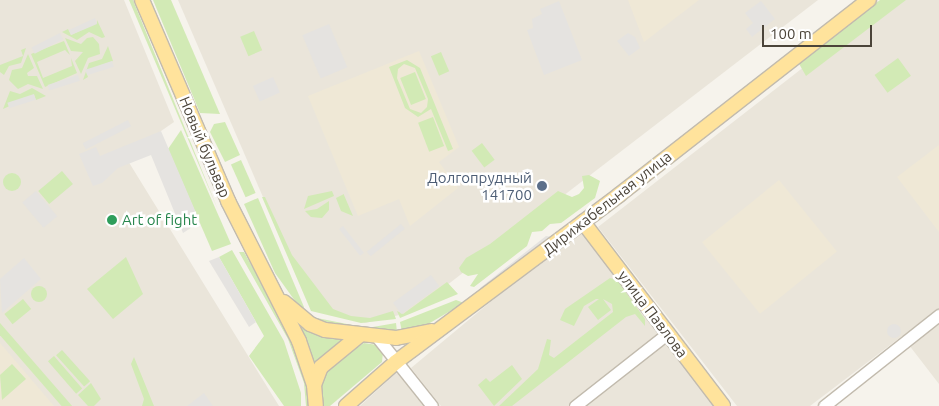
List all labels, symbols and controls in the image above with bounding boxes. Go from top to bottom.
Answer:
scale bar [764,15,874,47]
text: 100 m [770,25,812,42]
street label: Новый бульвар [176,94,234,200]
street label: Дирижабельная улица [539,147,675,259]
place label: Долгопрудный 141700 [427,168,532,203]
marker: Долгопрудный 141700 [536,180,548,192]
place label: Art of fight [122,211,197,229]
marker: Art of fight [106,214,118,226]
street label: улица Павлова [614,267,692,361]

